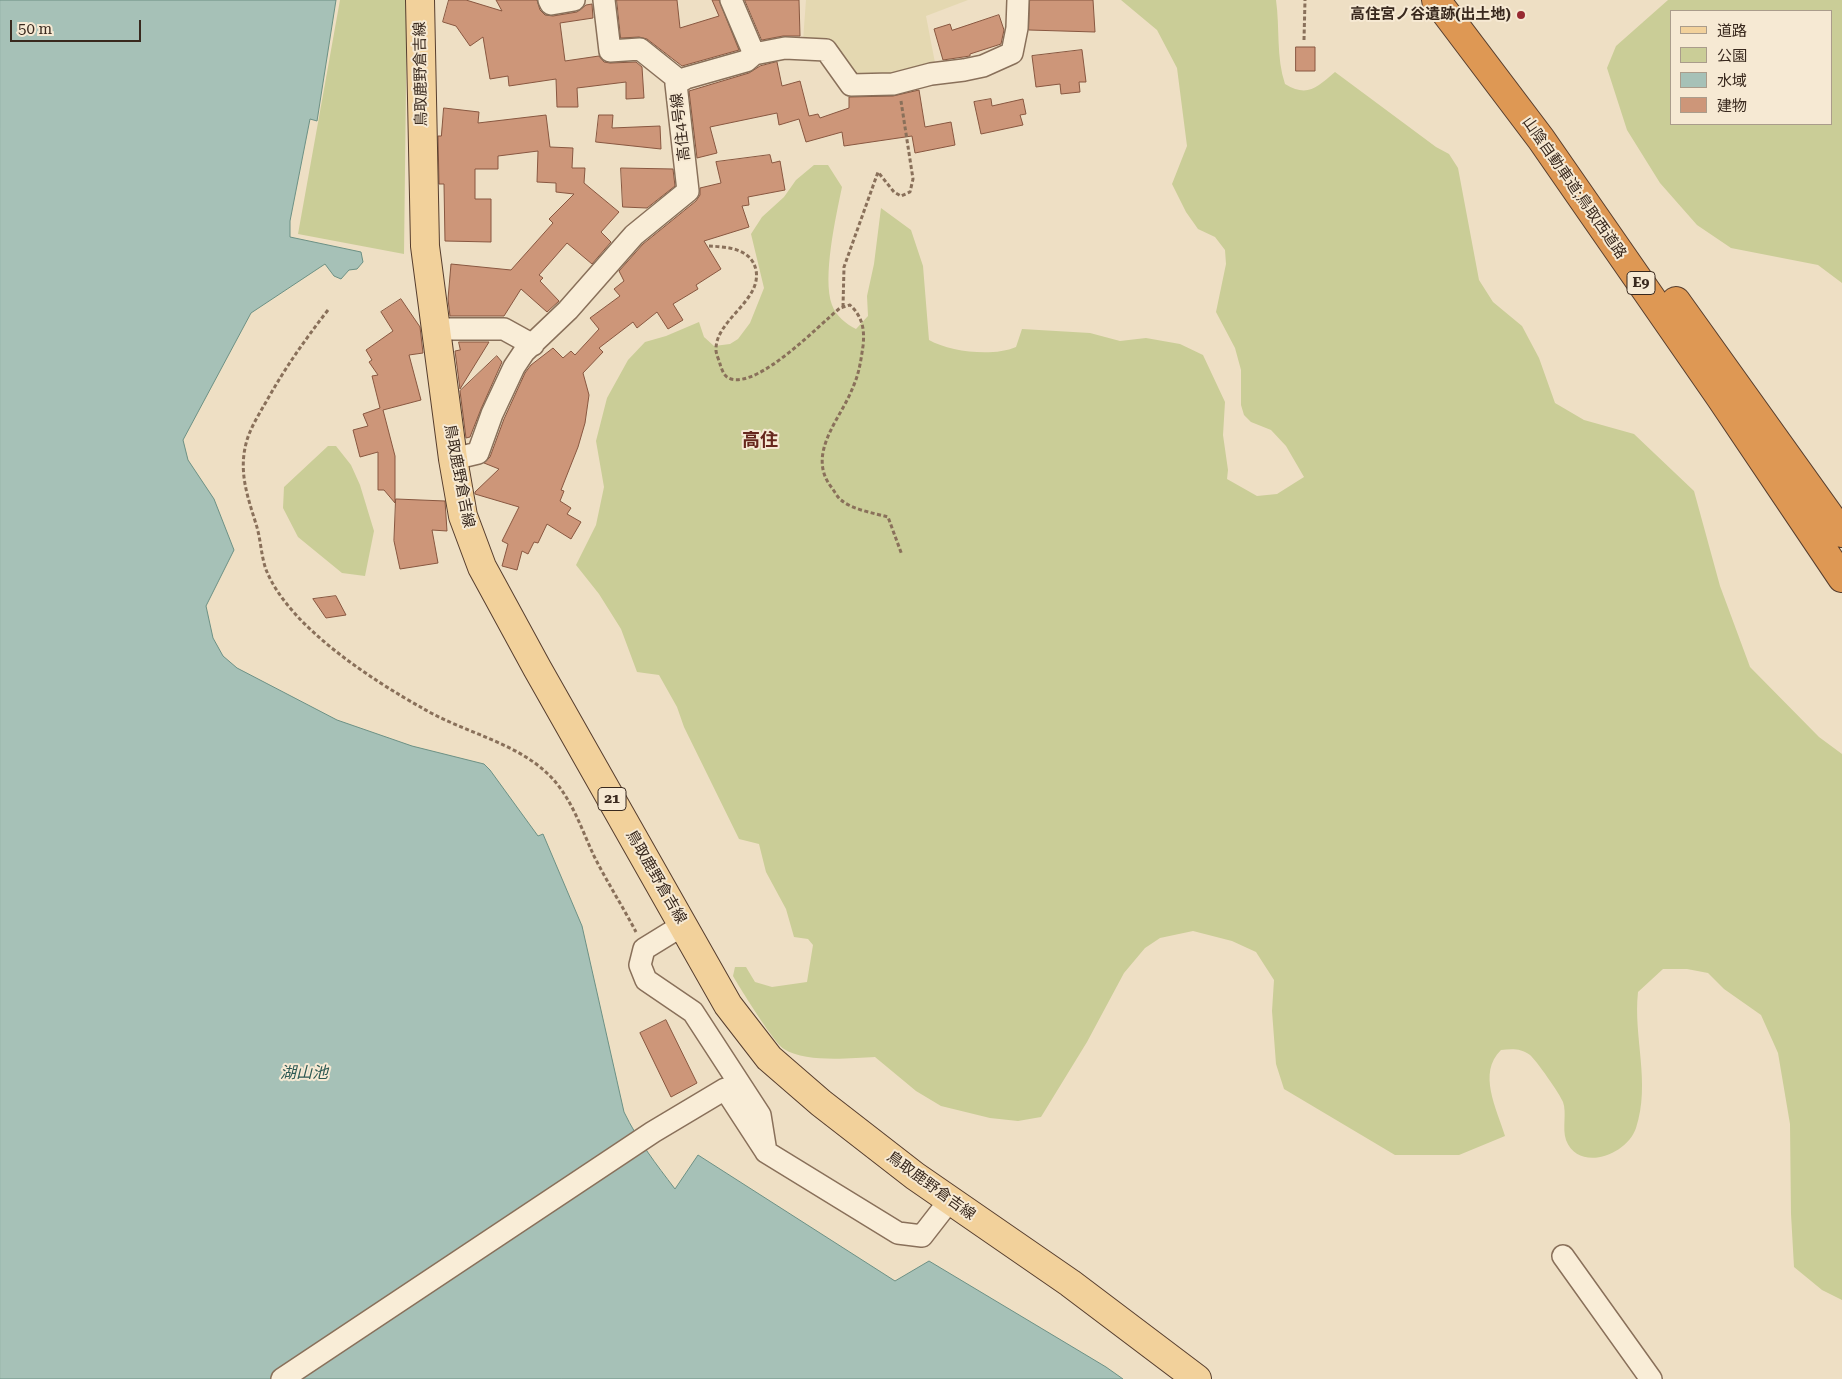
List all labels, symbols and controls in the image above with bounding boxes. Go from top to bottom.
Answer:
place label: 高住宮ノ谷遺跡(出土地) [1350,6,1511,24]
marker: 高住宮ノ谷遺跡(出土地) [1515,9,1527,21]
scale bar [12,10,144,42]
legend [1670,10,1832,125]
text: 50 m [18,20,52,38]
street label: 鳥取鹿野倉吉線 [411,21,431,127]
text: 道路 [1717,22,1747,40]
text: 公園 [1717,47,1747,65]
text: 水域 [1717,72,1747,90]
street label: 高住4号線 [668,92,694,162]
text: 建物 [1717,97,1747,115]
street label: 山陰自動車道;鳥取西道路 [1518,114,1630,262]
road number: E9 [1627,272,1655,294]
street label: 鳥取鹿野倉吉線 [440,423,478,529]
district label: 高住 [742,430,778,452]
road number: 21 [598,788,626,811]
street label: 鳥取鹿野倉吉線 [622,827,690,927]
water label: 湖山池 [280,1063,328,1083]
street label: 鳥取鹿野倉吉線 [883,1148,979,1224]

